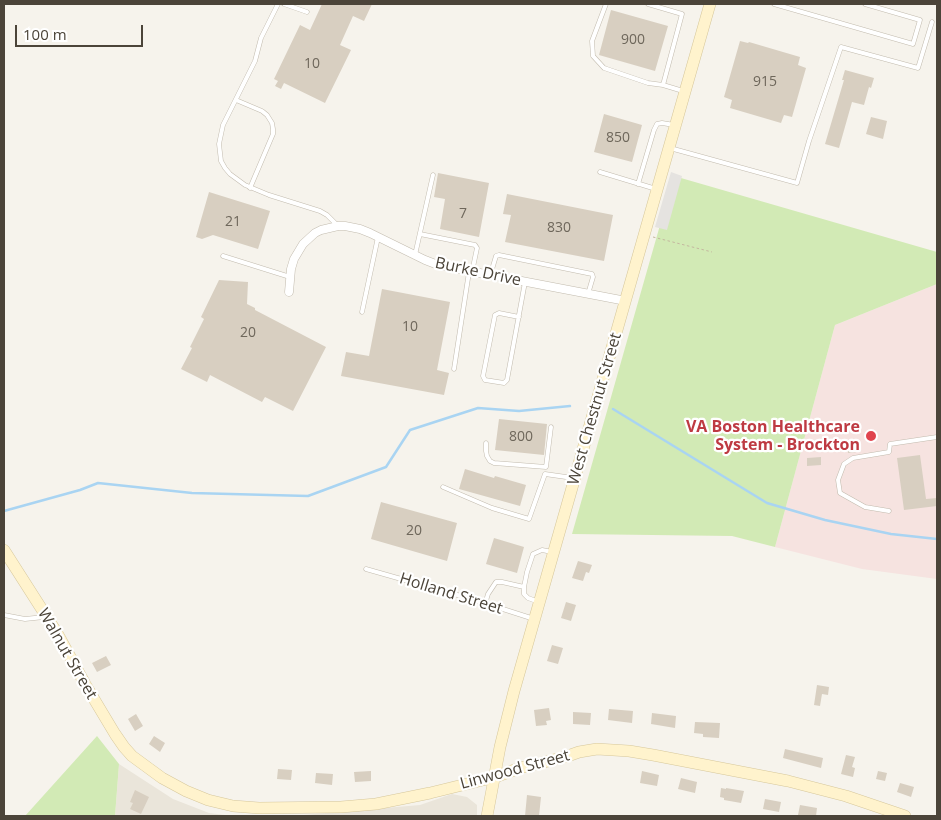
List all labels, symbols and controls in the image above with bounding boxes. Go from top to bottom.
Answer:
scale bar [18,15,145,47]
text: 100 m [23,24,67,44]
house number: 900 [621,32,645,48]
house number: 10 [304,56,320,72]
house number: 915 [753,74,777,90]
house number: 850 [606,130,630,146]
house number: 7 [459,206,467,222]
house number: 21 [225,214,241,230]
house number: 830 [547,220,571,236]
street label: Burke Drive [433,254,523,290]
house number: 10 [402,319,418,335]
house number: 20 [240,325,256,341]
street label: West Chestnut Street [564,331,626,487]
place label: VA Boston Healthcare System - Brockton [686,417,860,455]
house number: 800 [509,429,533,445]
marker: VA Boston Healthcare System - Brockton [864,429,878,443]
house number: 20 [406,523,422,539]
street label: Holland Street [397,569,505,619]
street label: Walnut Street [33,605,101,703]
street label: Linwood Street [458,746,572,794]

